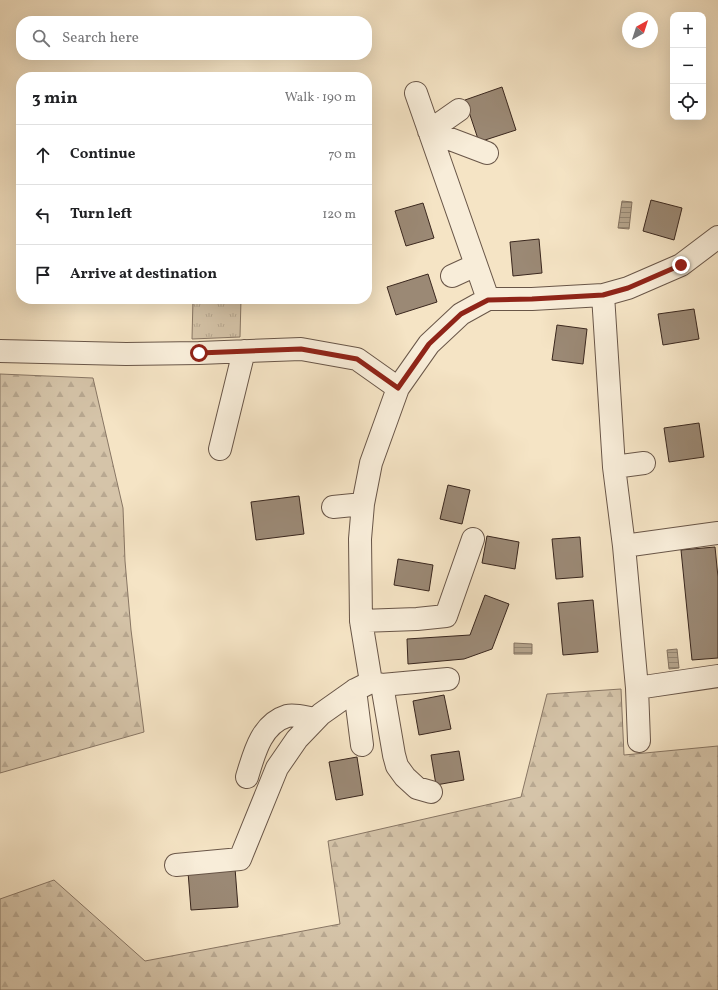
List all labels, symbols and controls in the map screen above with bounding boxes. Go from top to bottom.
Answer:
north arrow [622,12,658,48]
map controls [670,12,706,120]
button: + [670,12,706,48]
search box [16,16,372,60]
icon: search [30,27,52,49]
text: Search here [62,28,139,49]
button: − [670,48,706,84]
button: locate [670,84,706,120]
text: 3 min [32,87,78,110]
text: Walk · 190 m [285,89,356,107]
icon: ahead [32,144,54,166]
text: Continue [70,144,135,165]
text: 70 m [328,146,356,164]
icon: left [32,204,54,226]
text: Turn left [70,204,132,225]
text: 120 m [322,206,356,224]
route end [672,256,690,274]
icon: arrive [32,264,54,286]
text: Arrive at destination [70,264,217,285]
route start [190,344,208,362]

